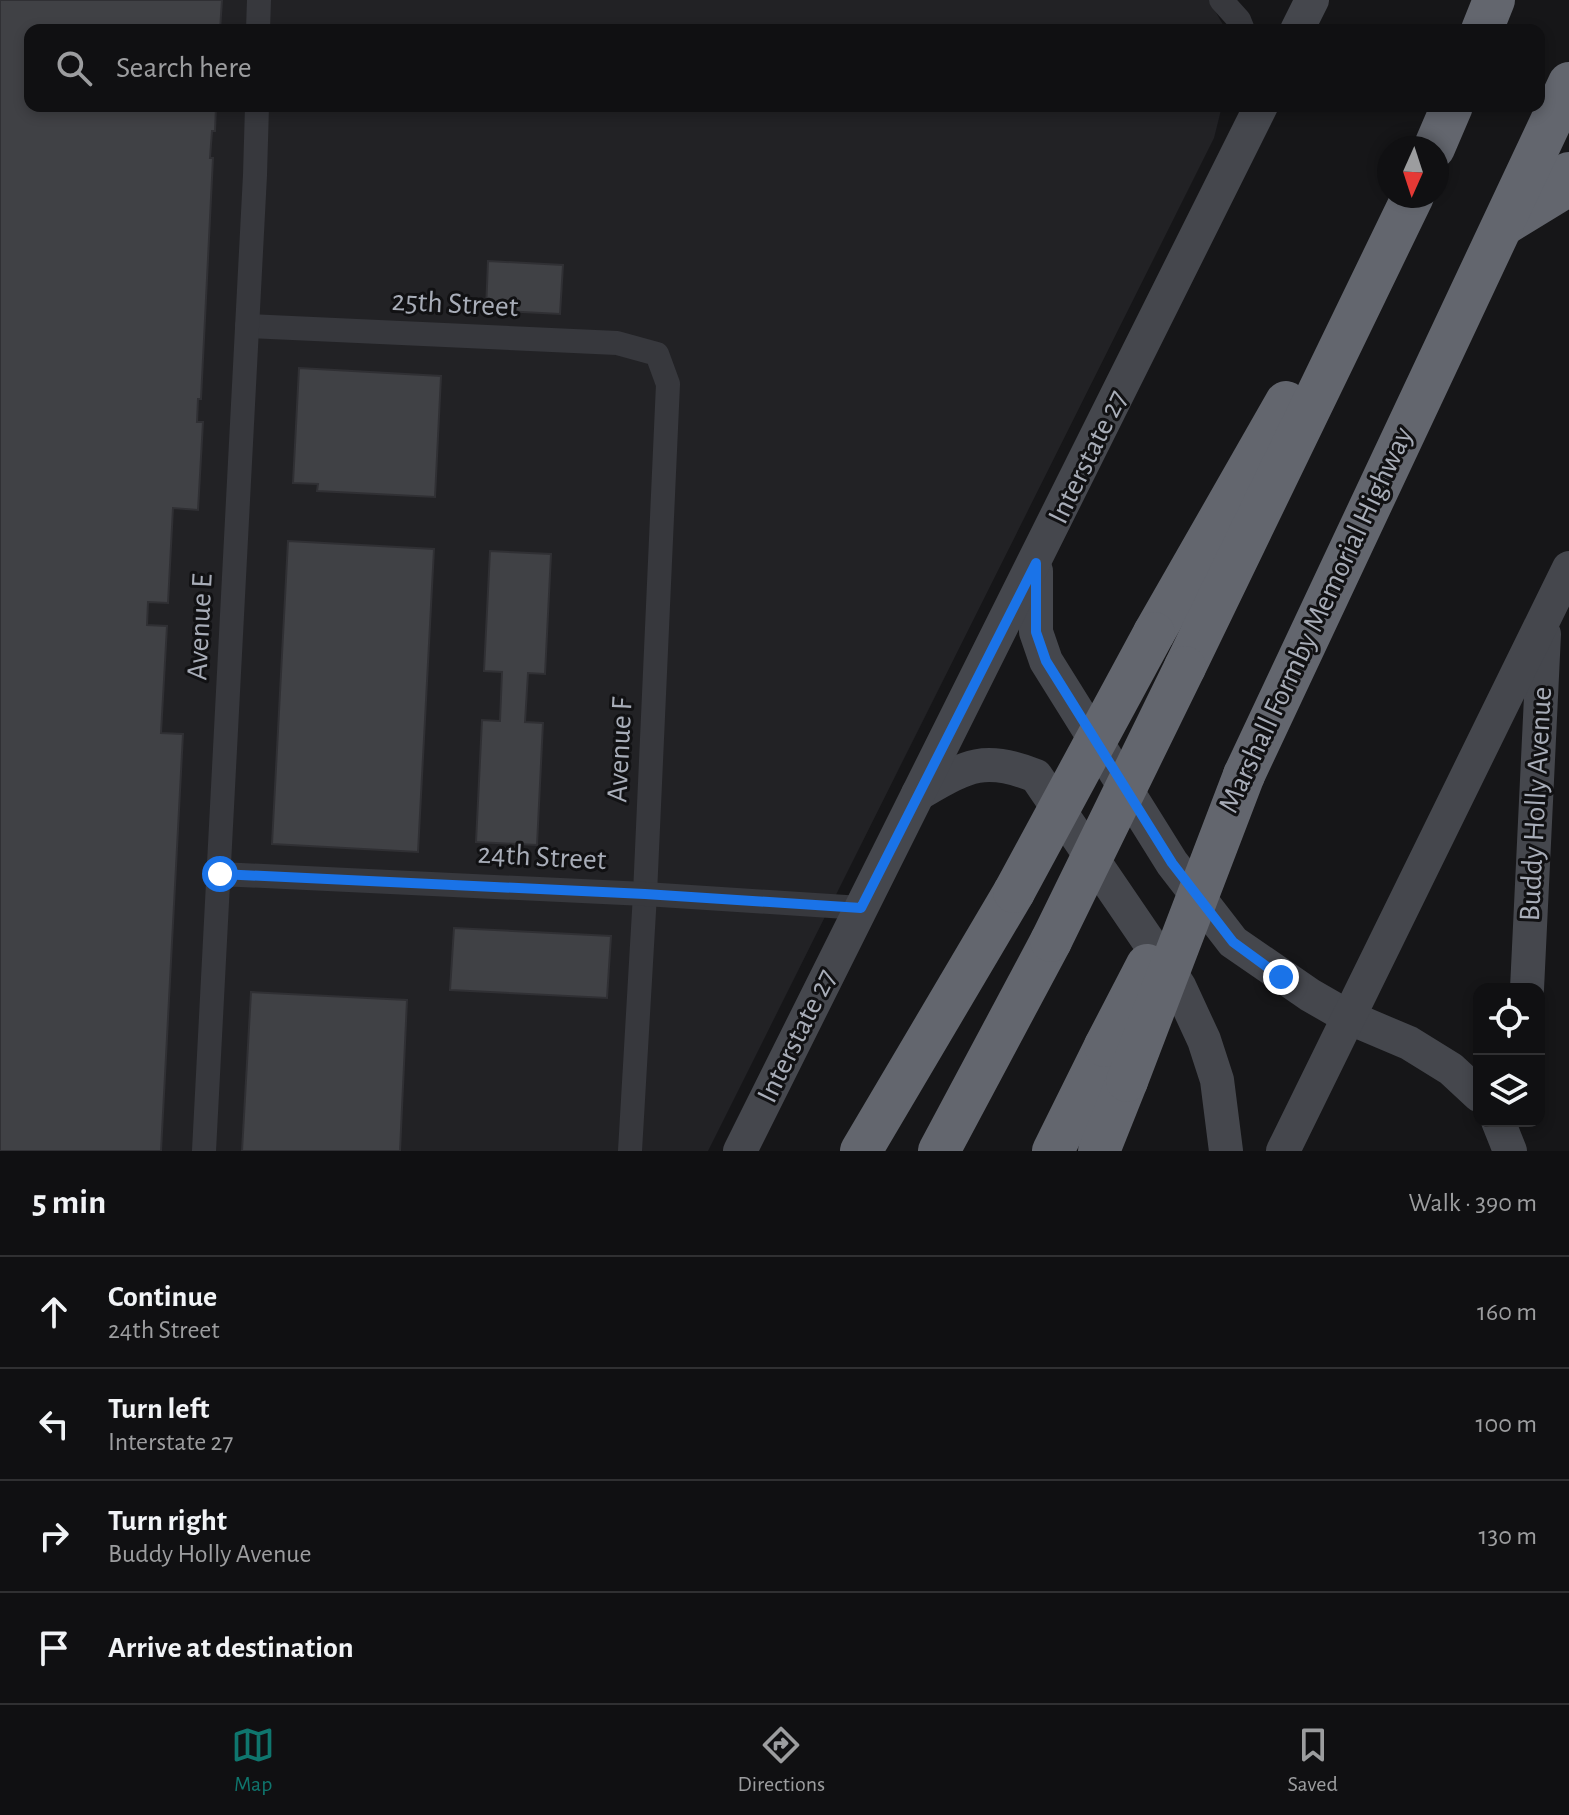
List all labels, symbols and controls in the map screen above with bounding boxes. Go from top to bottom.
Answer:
search box [24,24,1545,112]
icon: search [52,46,96,90]
text: Search here [116,53,252,83]
north arrow [1377,136,1449,208]
street label: 25th Street [391,286,520,322]
street label: Interstate 27 [1043,385,1133,529]
street label: Marshall Formby Memorial Highway [1213,422,1419,817]
street label: Avenue E [182,573,218,681]
street label: Buddy Holly Avenue [1515,686,1557,922]
street label: Avenue F [602,696,638,803]
street label: 24th Street [477,839,608,875]
route start [202,856,238,892]
route end [1263,959,1299,995]
street label: Interstate 27 [752,964,842,1108]
map controls [1473,983,1545,1127]
button: locate [1473,983,1545,1055]
button: layers [1473,1055,1545,1127]
text: 5 min [32,1186,106,1220]
text: Walk · 390 m [1409,1190,1537,1216]
text: Continue [108,1282,217,1312]
icon: ahead [32,1290,76,1334]
text: 160 m [1477,1299,1537,1325]
text: 24th Street [108,1317,220,1343]
text: Turn left [108,1394,209,1424]
icon: left [32,1402,76,1446]
text: 100 m [1476,1411,1537,1437]
text: Interstate 27 [108,1429,233,1455]
text: Turn right [108,1506,227,1536]
icon: right [32,1514,76,1558]
text: 130 m [1479,1523,1537,1549]
text: Buddy Holly Avenue [108,1541,312,1567]
icon: arrive [32,1626,76,1670]
text: Arrive at destination [108,1633,354,1663]
tab: Map [231,1723,275,1797]
tab: Directions [737,1723,825,1797]
tab: Saved [1287,1723,1338,1797]

